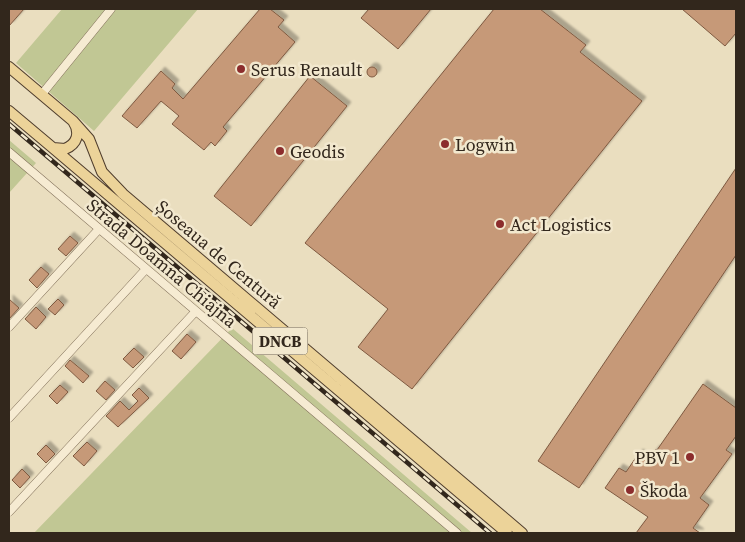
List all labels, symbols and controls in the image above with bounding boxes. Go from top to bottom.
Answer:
place label: Serus Renault [251,57,362,82]
marker: Serus Renault [235,63,247,75]
place label: Logwin [455,132,515,157]
marker: Logwin [439,138,451,150]
place label: Geodis [290,139,345,164]
marker: Geodis [274,145,286,157]
street label: Strada Doamna Chiajna [82,193,243,334]
street label: Șoseaua de Centură [151,194,288,315]
place label: Act Logistics [510,212,612,237]
marker: Act Logistics [494,218,506,230]
road number: DNCB [252,328,308,354]
place label: PBV 1 [635,445,680,470]
marker: PBV 1 [684,451,696,463]
place label: Škoda [640,478,688,503]
marker: Škoda [624,484,636,496]

